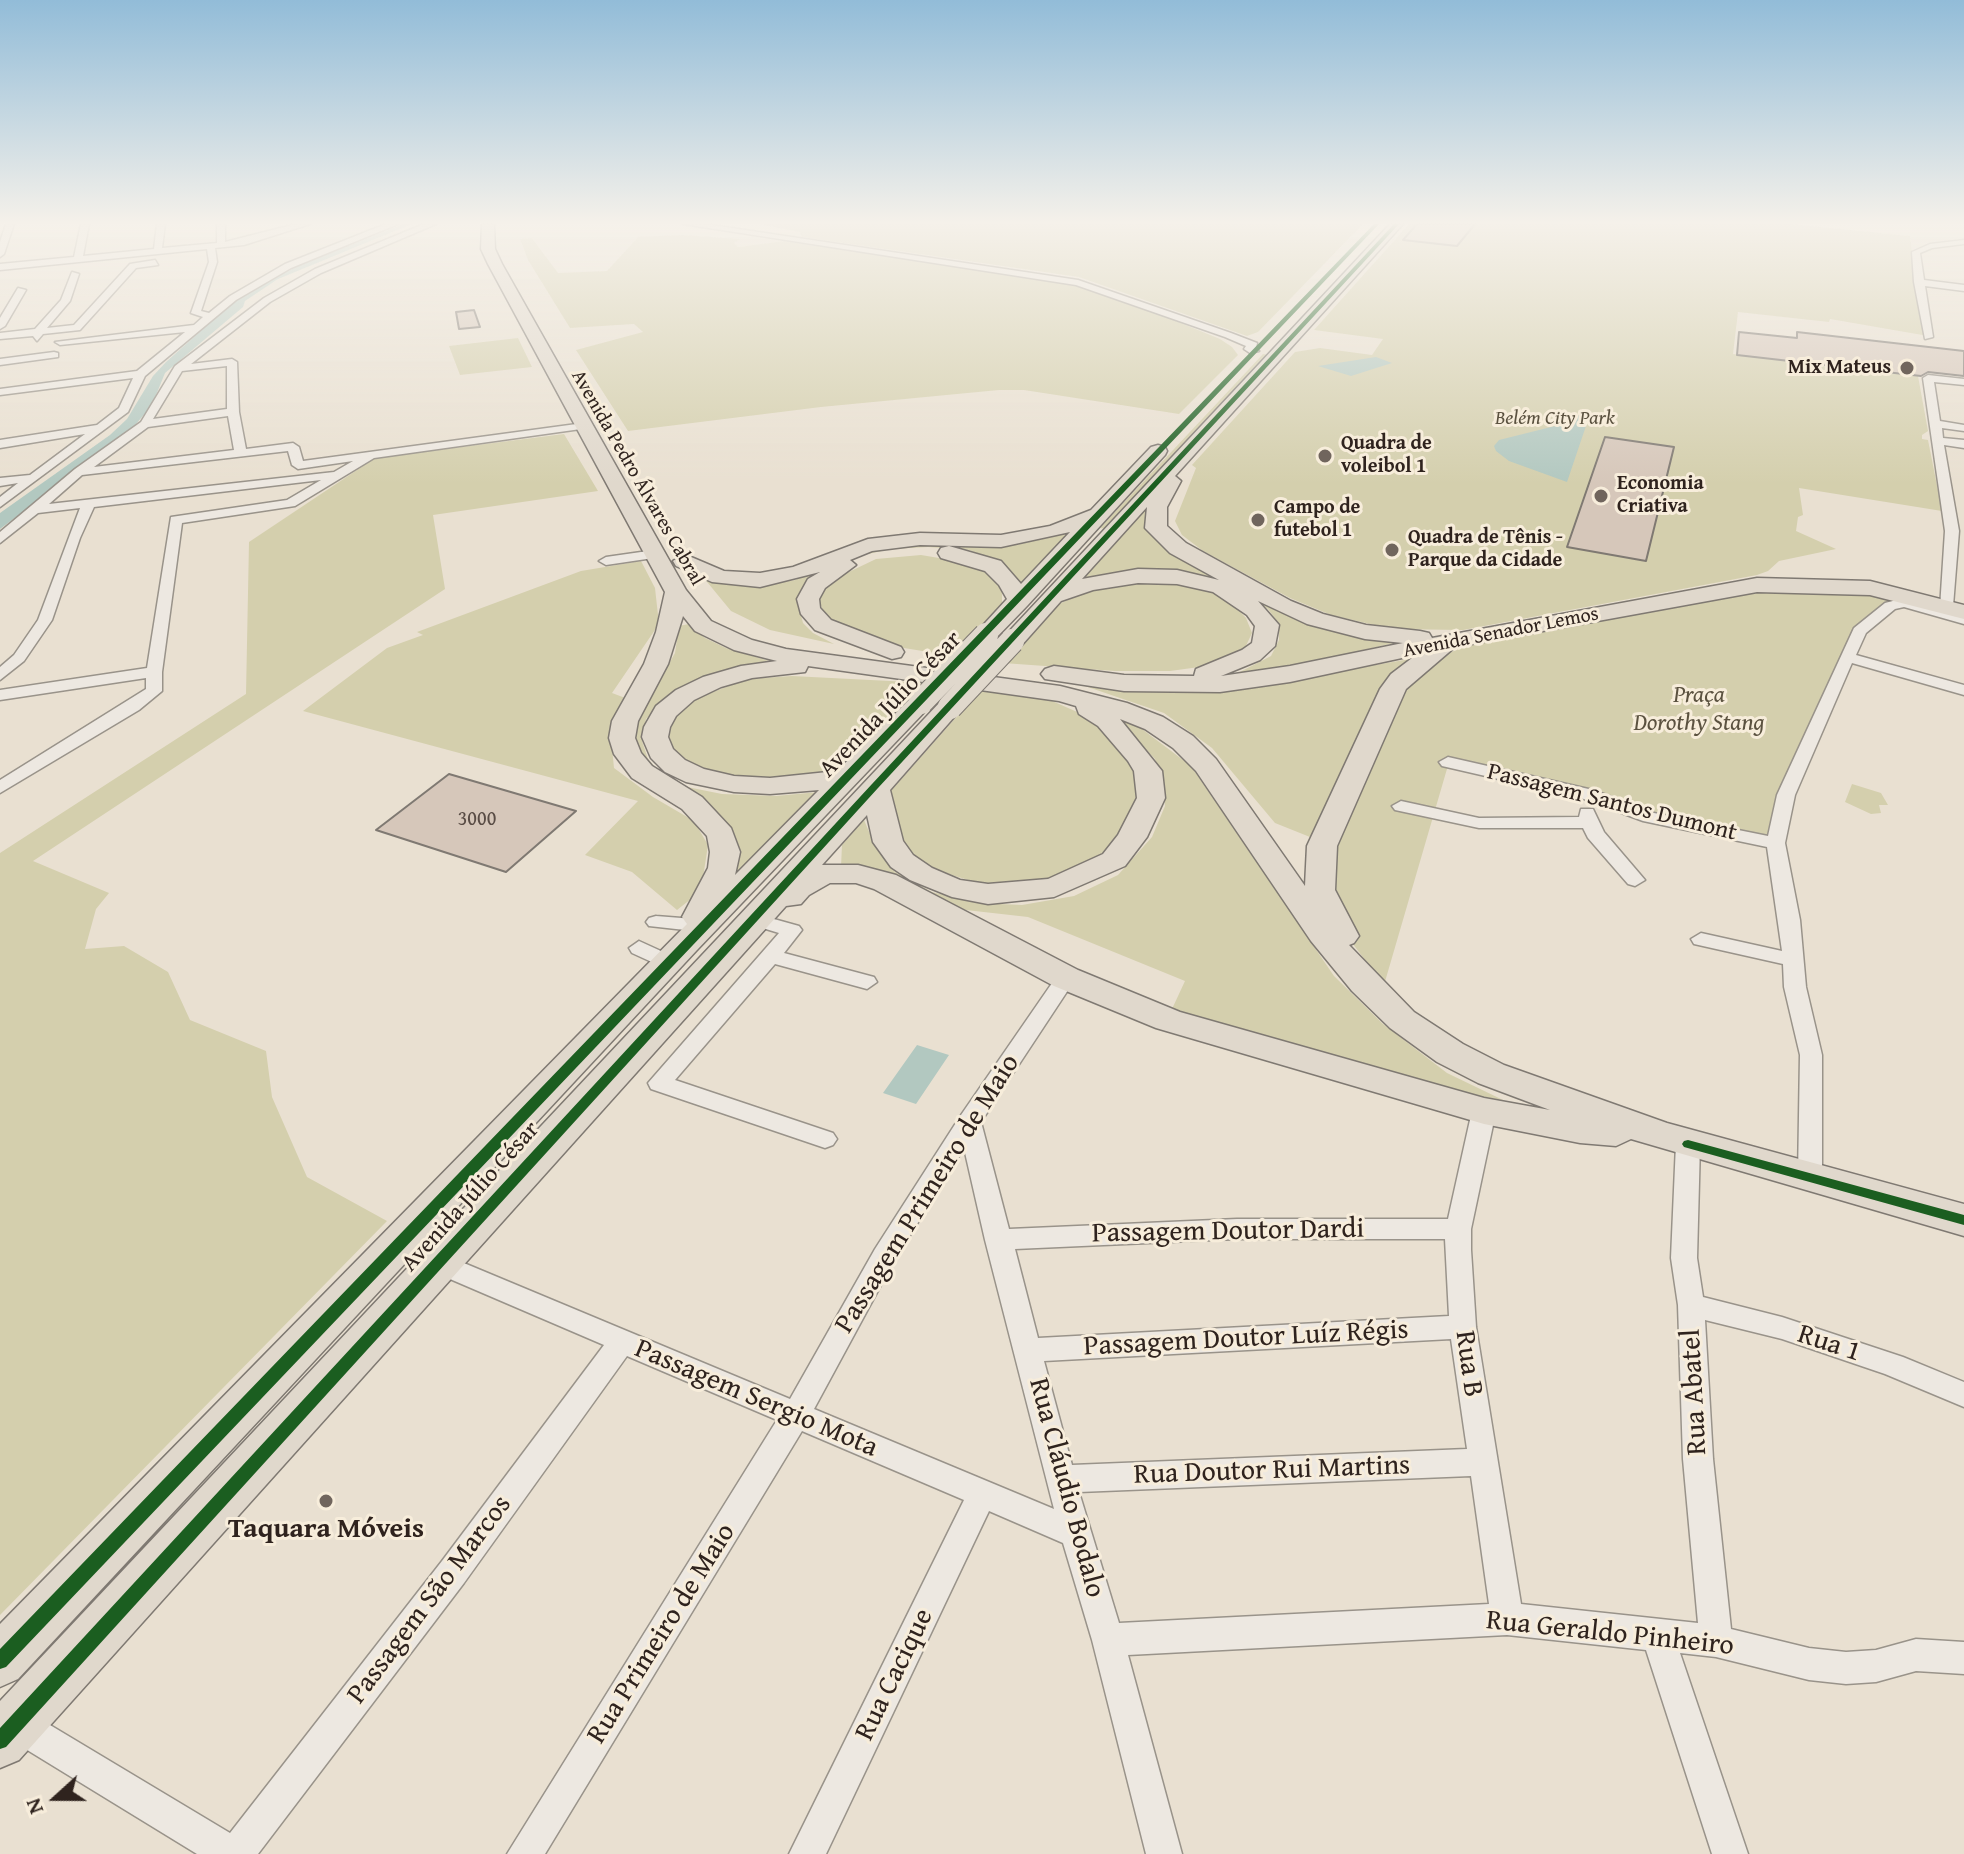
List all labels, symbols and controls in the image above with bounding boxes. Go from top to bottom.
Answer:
place label: Mix Mateus [1788,356,1891,380]
marker: Mix Mateus [1898,359,1916,377]
street label: Avenida Pedro Álvares Cabral [565,366,709,590]
park label: Belém City Park [1495,407,1615,431]
place label: Quadra de voleibol 1 [1341,432,1432,479]
marker: Quadra de voleibol 1 [1316,447,1334,465]
place label: Economia Criativa [1617,472,1704,519]
marker: Economia Criativa [1592,487,1610,505]
place label: Campo de futebol 1 [1274,496,1360,543]
marker: Campo de futebol 1 [1249,511,1267,529]
place label: Quadra de Tênis - Parque da Cidade [1408,526,1563,573]
marker: Quadra de Tênis - Parque da Cidade [1383,541,1401,559]
street label: Avenida Senador Lemos [1401,602,1601,664]
street label: Avenida Júlio César [814,626,968,784]
park label: Praça Dorothy Stang [1634,682,1764,738]
street label: Passagem Santos Dumont [1484,758,1740,848]
house number: 3000 [458,808,496,832]
street label: Passagem Primeiro de Maio [828,1048,1028,1340]
street label: Avenida Júlio César [396,1116,546,1278]
street label: Passagem Doutor Dardi [1091,1213,1365,1251]
street label: Passagem Doutor Luíz Régis [1083,1314,1409,1364]
street label: Rua 1 [1793,1318,1865,1370]
street label: Rua Abatel [1675,1328,1715,1456]
street label: Rua B [1447,1329,1489,1399]
street label: Passagem Sergio Mota [629,1333,883,1465]
street label: Rua Cláudio Bodalo [1021,1375,1111,1601]
street label: Rua Doutor Rui Martins [1133,1449,1411,1493]
street label: Passagem São Marcos [341,1489,519,1711]
marker: Taquara Móveis [317,1492,335,1510]
place label: Taquara Móveis [228,1513,424,1547]
street label: Rua Primeiro de Maio [581,1518,743,1750]
street label: Rua Cacique [849,1604,941,1746]
street label: Rua Geraldo Pinheiro [1485,1604,1735,1664]
north arrow [16,1758,96,1838]
text: N [16,1794,51,1819]

